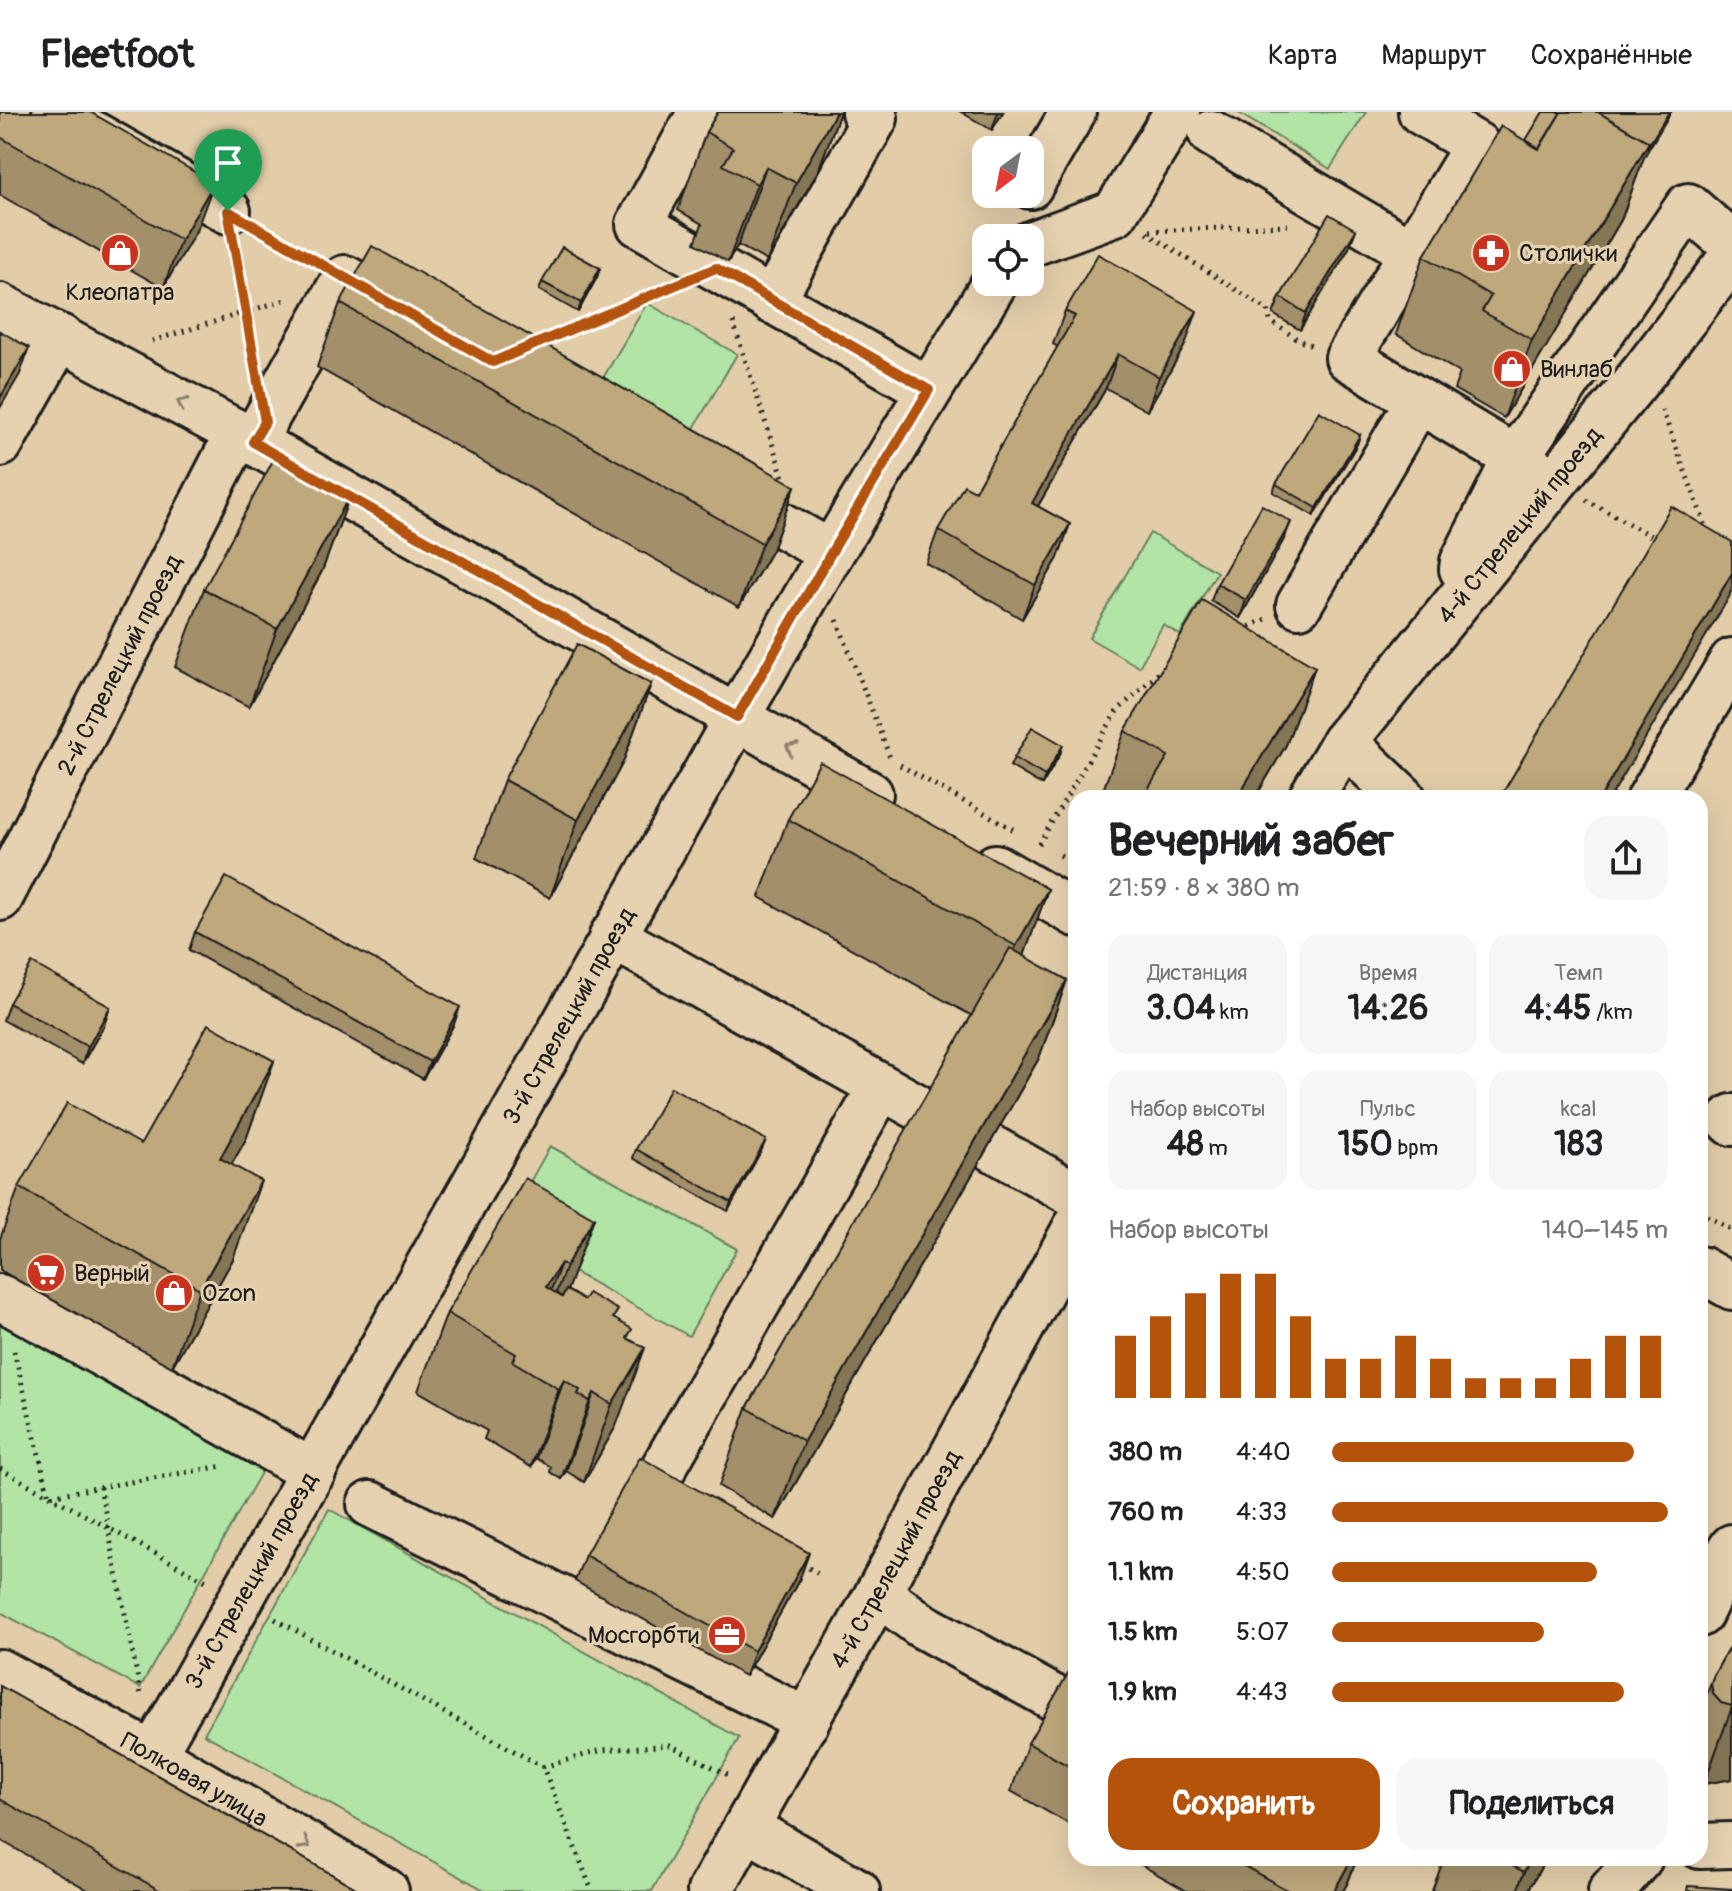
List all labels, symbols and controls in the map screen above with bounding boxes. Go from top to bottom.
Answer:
text: Fleetfoot [40,31,194,79]
text: Карта [1268,38,1337,73]
text: Маршрут [1381,38,1487,73]
text: Сохранённые [1531,38,1692,73]
pin [194,129,262,211]
north arrow [972,136,1044,208]
map controls [972,136,1044,296]
icon: arrive [206,141,250,185]
button: locate [972,224,1044,296]
shop icon: Клеопатра [99,232,141,274]
pharmacy icon: Столички [1470,232,1512,274]
place label: Столички [1519,239,1618,268]
place label: Клеопатра [65,278,175,307]
shop icon: Винлаб [1491,348,1533,390]
place label: Винлаб [1540,355,1613,384]
one-way arrow [175,397,190,412]
street label: 4-й Стрелецкий проезд [1431,421,1608,629]
street label: 2-й Стрелецкий проезд [51,549,188,780]
one-way arrow [785,742,800,758]
text: Вечерний забег [1108,814,1394,869]
button: share [1584,816,1668,900]
text: 21:59 · 8 × 380 m [1108,872,1300,904]
street label: 3-й Стрелецкий проезд [496,902,642,1129]
text: Дистанция [1147,959,1247,987]
text: Время [1359,959,1417,987]
text: Темп [1554,959,1603,987]
text: 3.04 [1146,987,1215,1030]
text: 14:26 [1348,987,1428,1030]
text: 4:45 [1524,987,1591,1030]
text: km [1215,998,1249,1026]
text: /km [1591,998,1633,1026]
text: Набор высоты [1129,1095,1265,1123]
text: Пульс [1360,1095,1416,1123]
text: kcal [1561,1095,1597,1123]
text: 48 [1167,1123,1204,1166]
text: 150 [1338,1123,1393,1166]
text: 183 [1554,1123,1603,1166]
text: m [1204,1134,1228,1162]
text: bpm [1393,1134,1438,1162]
text: Набор высоты [1108,1214,1269,1246]
text: 140–145 m [1542,1214,1668,1246]
supermarket icon: Верный [25,1252,67,1294]
place label: Верный [74,1259,150,1288]
shop icon: Ozon [153,1272,195,1314]
place label: Ozon [202,1279,256,1308]
text: 380 m [1108,1436,1182,1468]
text: 4:40 [1236,1436,1291,1468]
street label: 4-й Стрелецкий проезд [824,1445,967,1674]
street label: 3-й Стрелецкий проезд [179,1467,324,1694]
text: 760 m [1108,1496,1183,1528]
text: 4:33 [1236,1496,1287,1528]
text: 1.1 km [1108,1556,1174,1588]
text: 4:50 [1236,1556,1290,1588]
office icon: Мосгорбти [706,1614,748,1656]
text: 1.5 km [1108,1616,1178,1648]
text: 5:07 [1236,1616,1289,1648]
place label: Мосгорбти [588,1621,699,1650]
text: 1.9 km [1108,1676,1177,1708]
text: 4:43 [1236,1676,1288,1708]
street label: Полковая улица [116,1726,273,1833]
button: Сохранить [1108,1758,1380,1850]
button: Поделиться [1396,1758,1668,1850]
one-way arrow [297,1834,311,1850]

